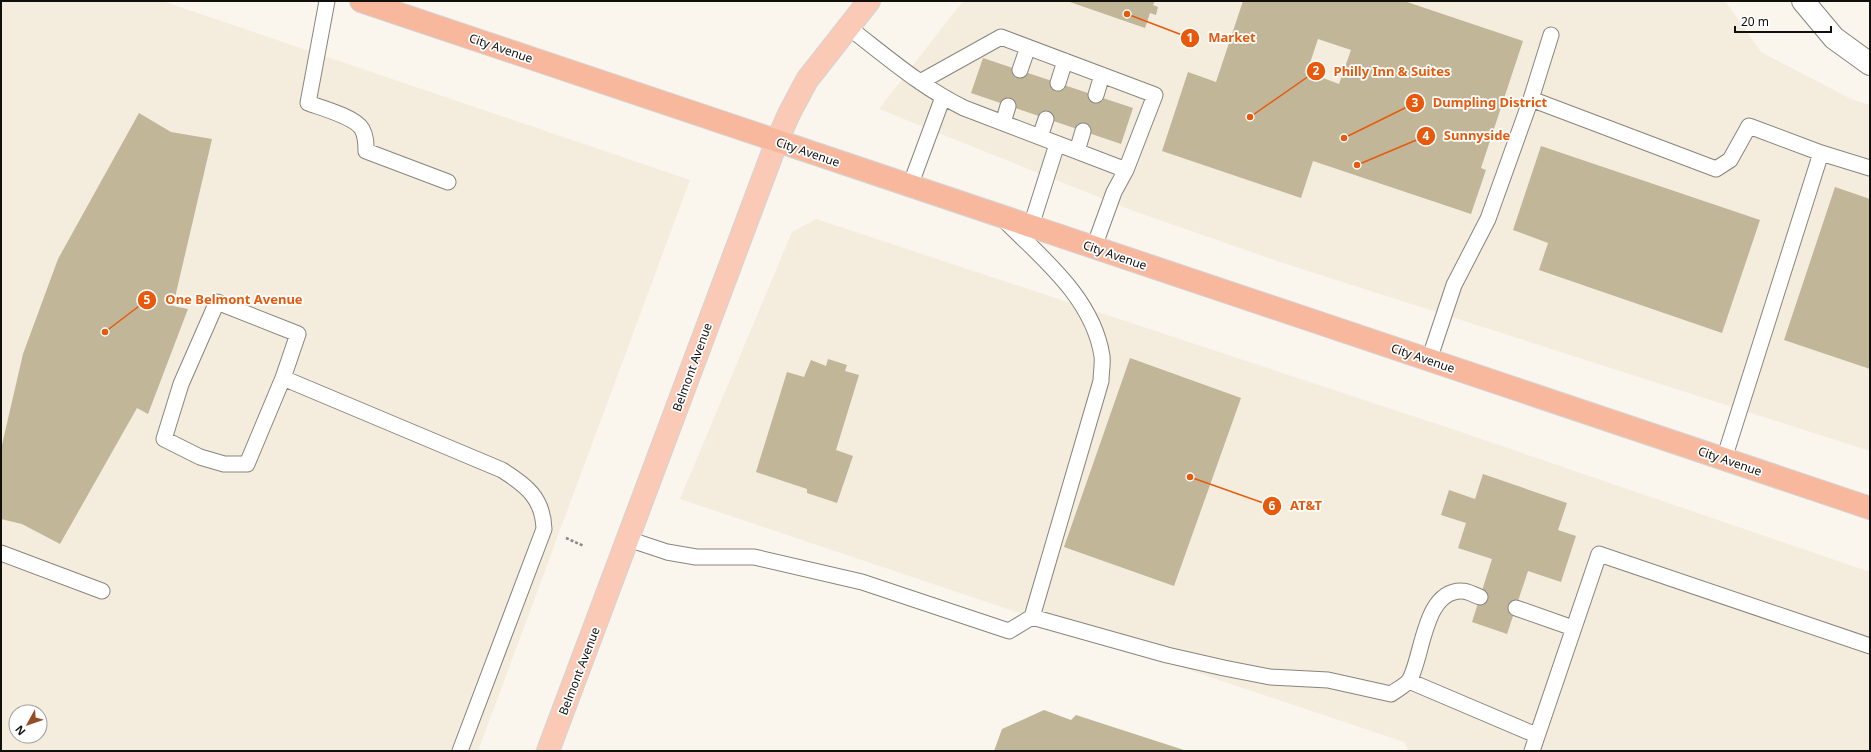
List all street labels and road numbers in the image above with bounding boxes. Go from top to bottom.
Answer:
street label: City Avenue [467,29,535,67]
street label: City Avenue [774,133,842,171]
street label: City Avenue [1081,236,1149,274]
street label: Belmont Avenue [668,320,716,414]
street label: City Avenue [1389,339,1457,377]
street label: City Avenue [1696,442,1764,480]
street label: Belmont Avenue [554,624,604,718]

